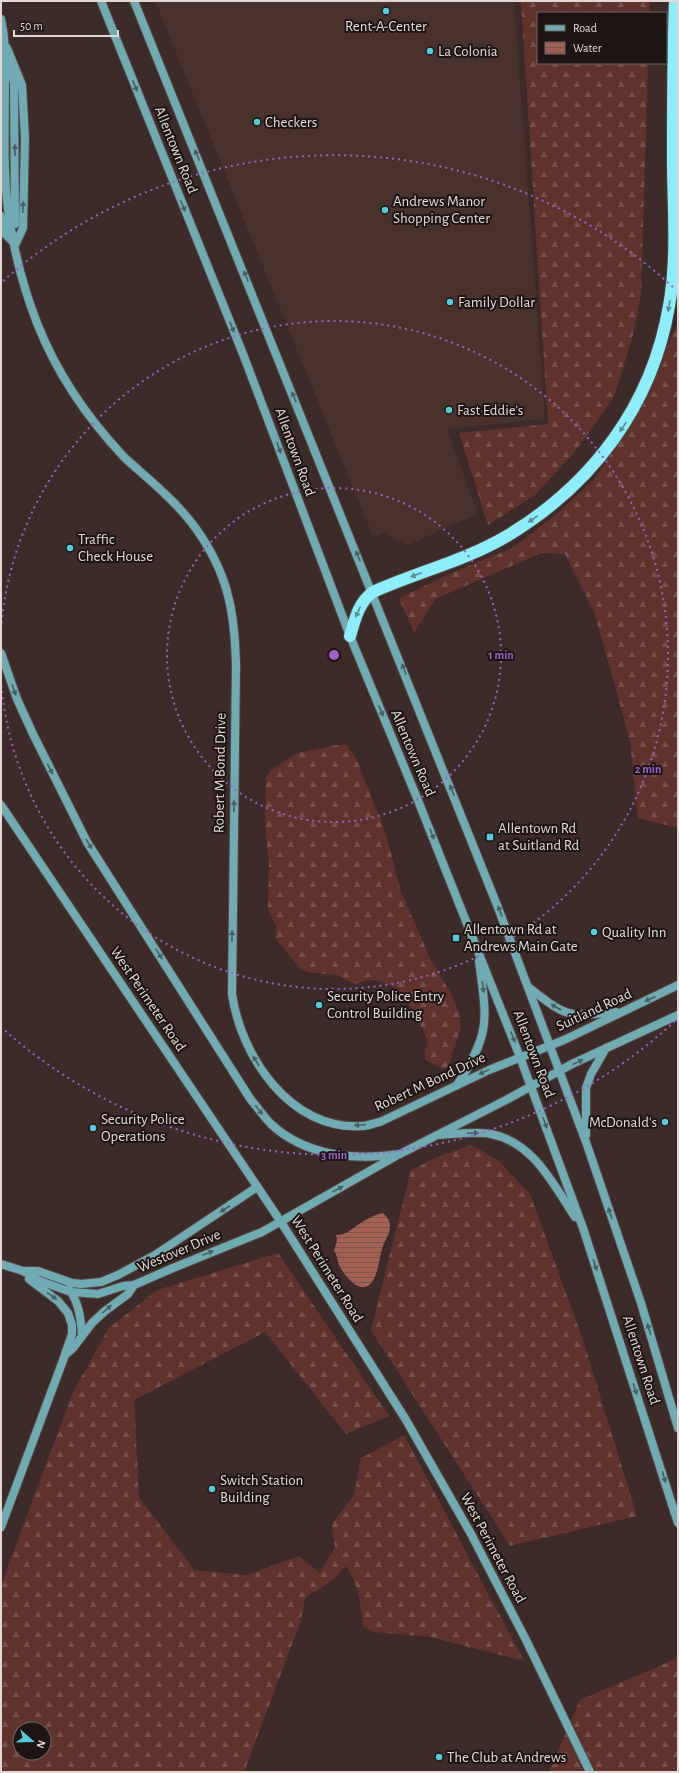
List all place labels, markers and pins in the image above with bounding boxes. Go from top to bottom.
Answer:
marker: Rent-A-Center [381,6,391,16]
place label: Rent-A-Center [345,19,427,34]
place label: La Colonia [438,44,498,59]
marker: La Colonia [425,46,435,56]
place label: Checkers [265,115,317,130]
marker: Checkers [252,117,262,127]
place label: Andrews Manor Shopping Center [393,194,490,226]
marker: Andrews Manor Shopping Center [380,205,390,215]
place label: Family Dollar [458,295,535,310]
marker: Family Dollar [445,297,455,307]
place label: Fast Eddie's [457,403,523,418]
marker: Fast Eddie's [444,405,454,415]
place label: Traffic Check House [78,532,153,564]
marker: Traffic Check House [65,543,75,553]
centre of rings [327,648,341,662]
place label: Allentown Rd at Suitland Rd [498,821,580,853]
marker: Allentown Rd at Suitland Rd [485,832,495,842]
place label: Allentown Rd at Andrews Main Gate [464,922,578,954]
place label: Quality Inn [602,925,666,940]
marker: Quality Inn [589,927,599,937]
marker: Allentown Rd at Andrews Main Gate [451,933,461,943]
place label: Security Police Entry Control Building [327,989,445,1021]
marker: Security Police Entry Control Building [314,1000,324,1010]
place label: Security Police Operations [101,1112,185,1144]
place label: McDonald's [589,1115,657,1130]
marker: McDonald's [660,1117,670,1127]
marker: Security Police Operations [88,1123,98,1133]
place label: Switch Station Building [220,1473,303,1505]
marker: Switch Station Building [207,1484,217,1494]
place label: The Club at Andrews [447,1750,566,1765]
marker: The Club at Andrews [434,1752,444,1762]

